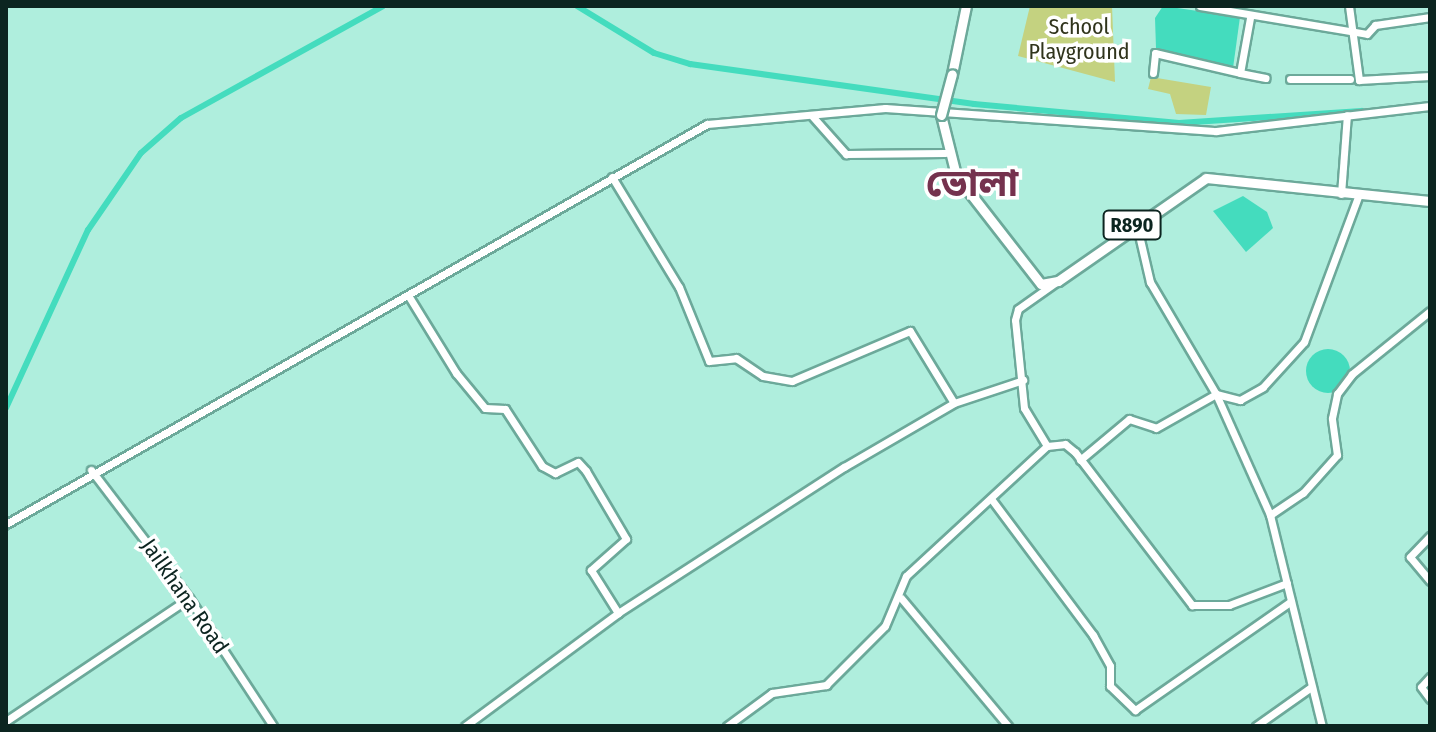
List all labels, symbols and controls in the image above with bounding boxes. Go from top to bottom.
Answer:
park label: School Playground [1028,13,1130,64]
district label: ভোলা [926,161,1018,207]
road number: R890 [1102,209,1162,241]
street label: Jailkhana Road [136,534,234,658]

